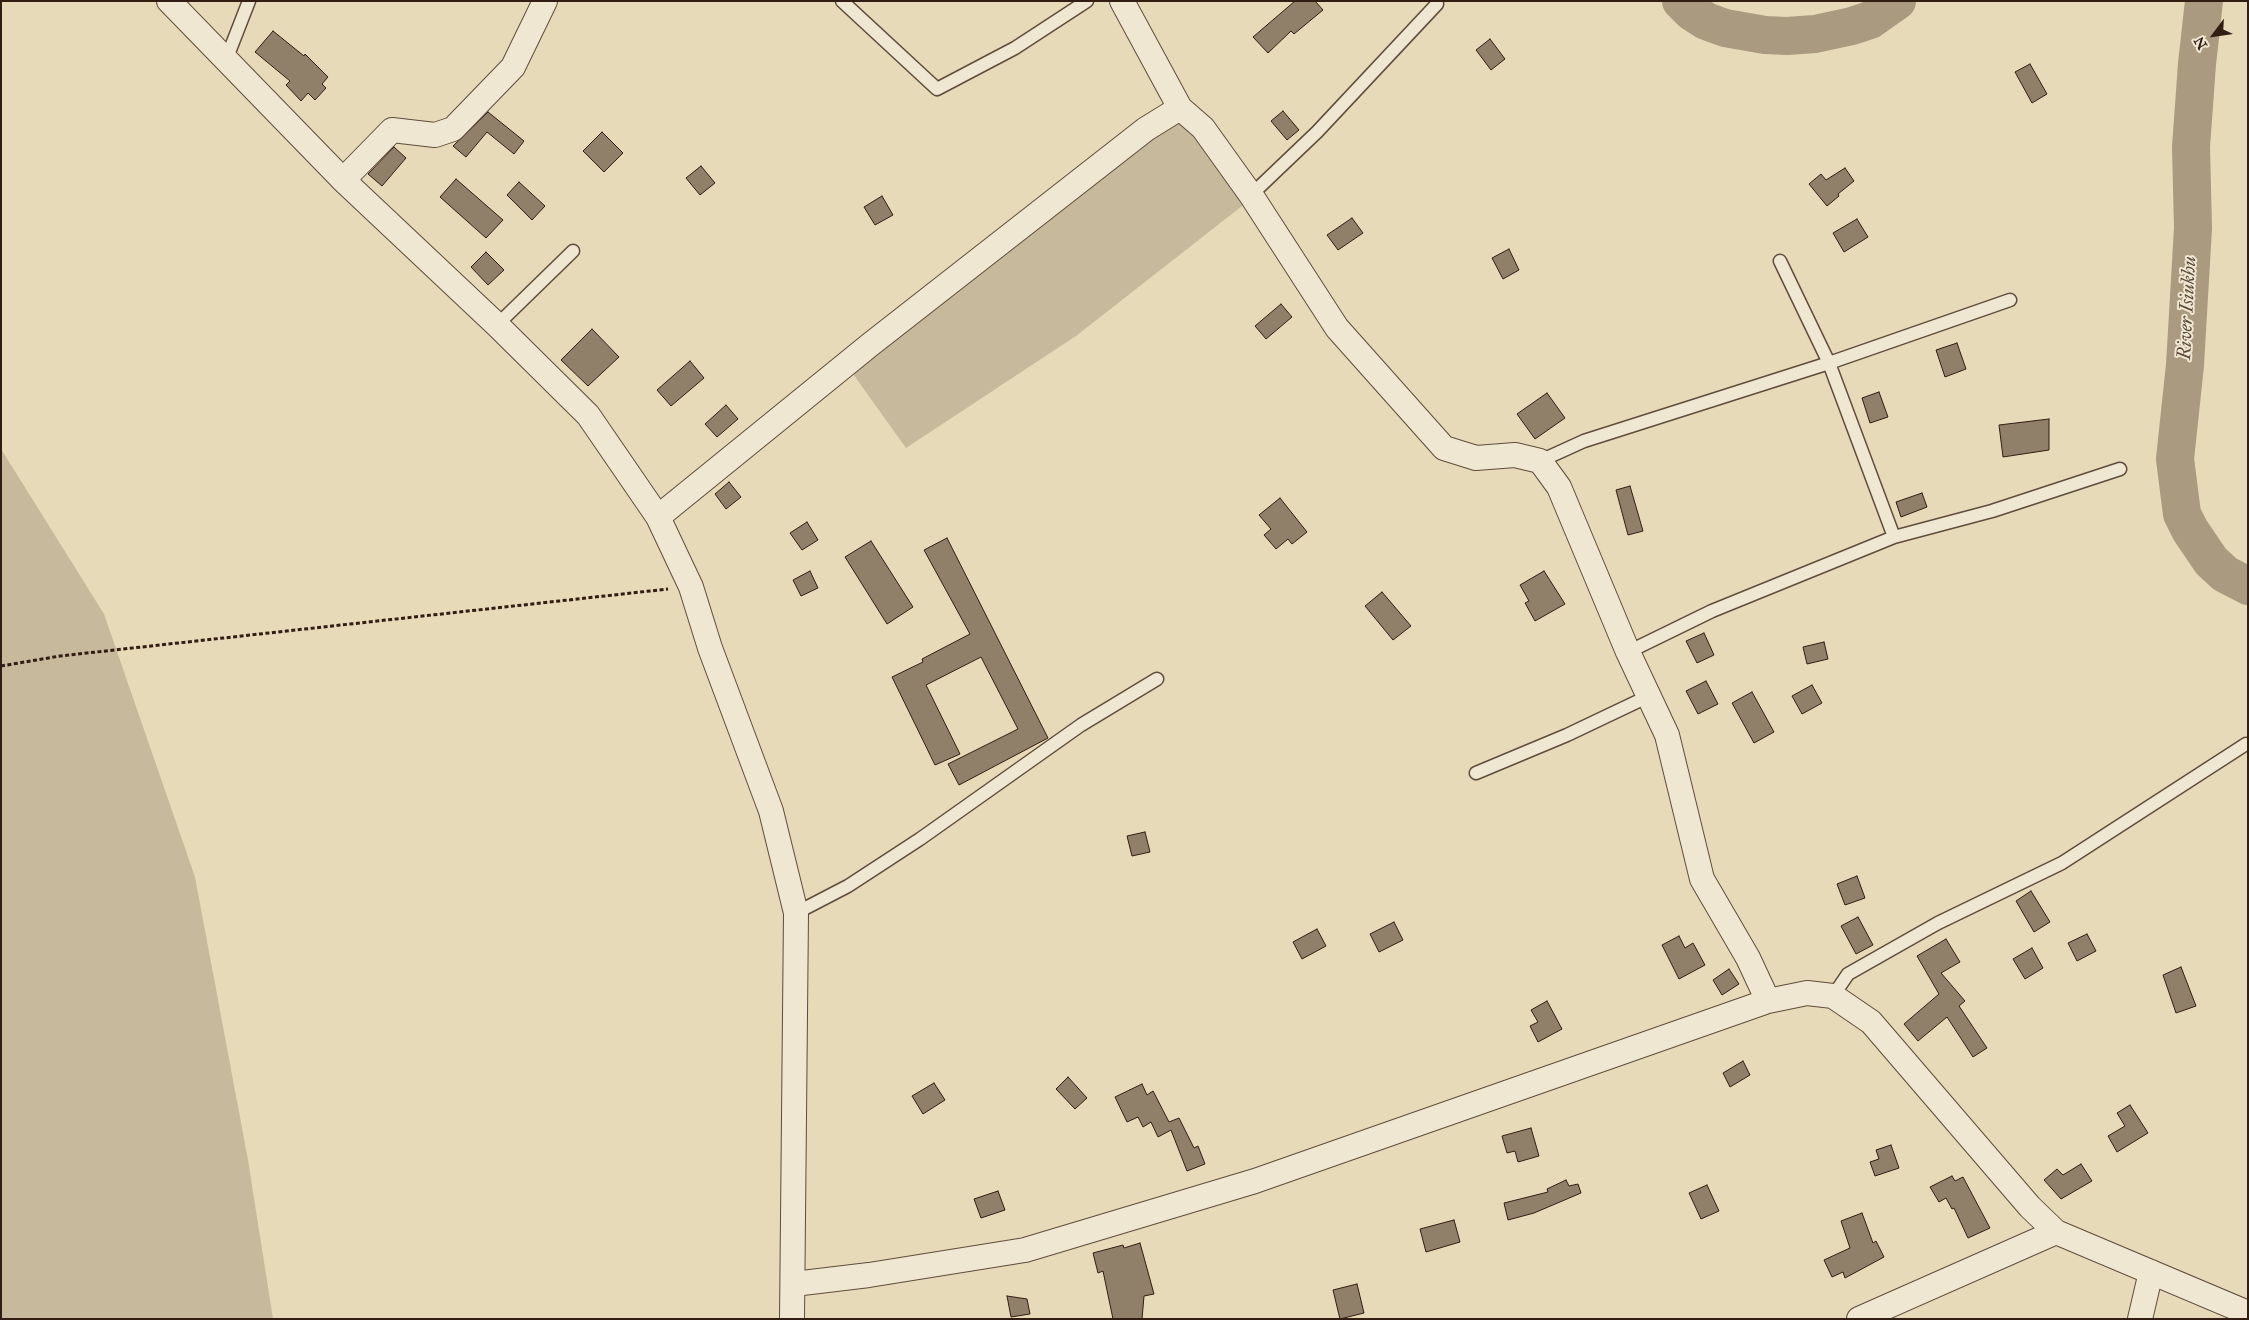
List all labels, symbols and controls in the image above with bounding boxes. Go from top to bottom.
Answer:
north arrow [2189,10,2239,60]
text: N [2190,34,2211,52]
water label: River Isiukhu [2174,256,2202,360]

